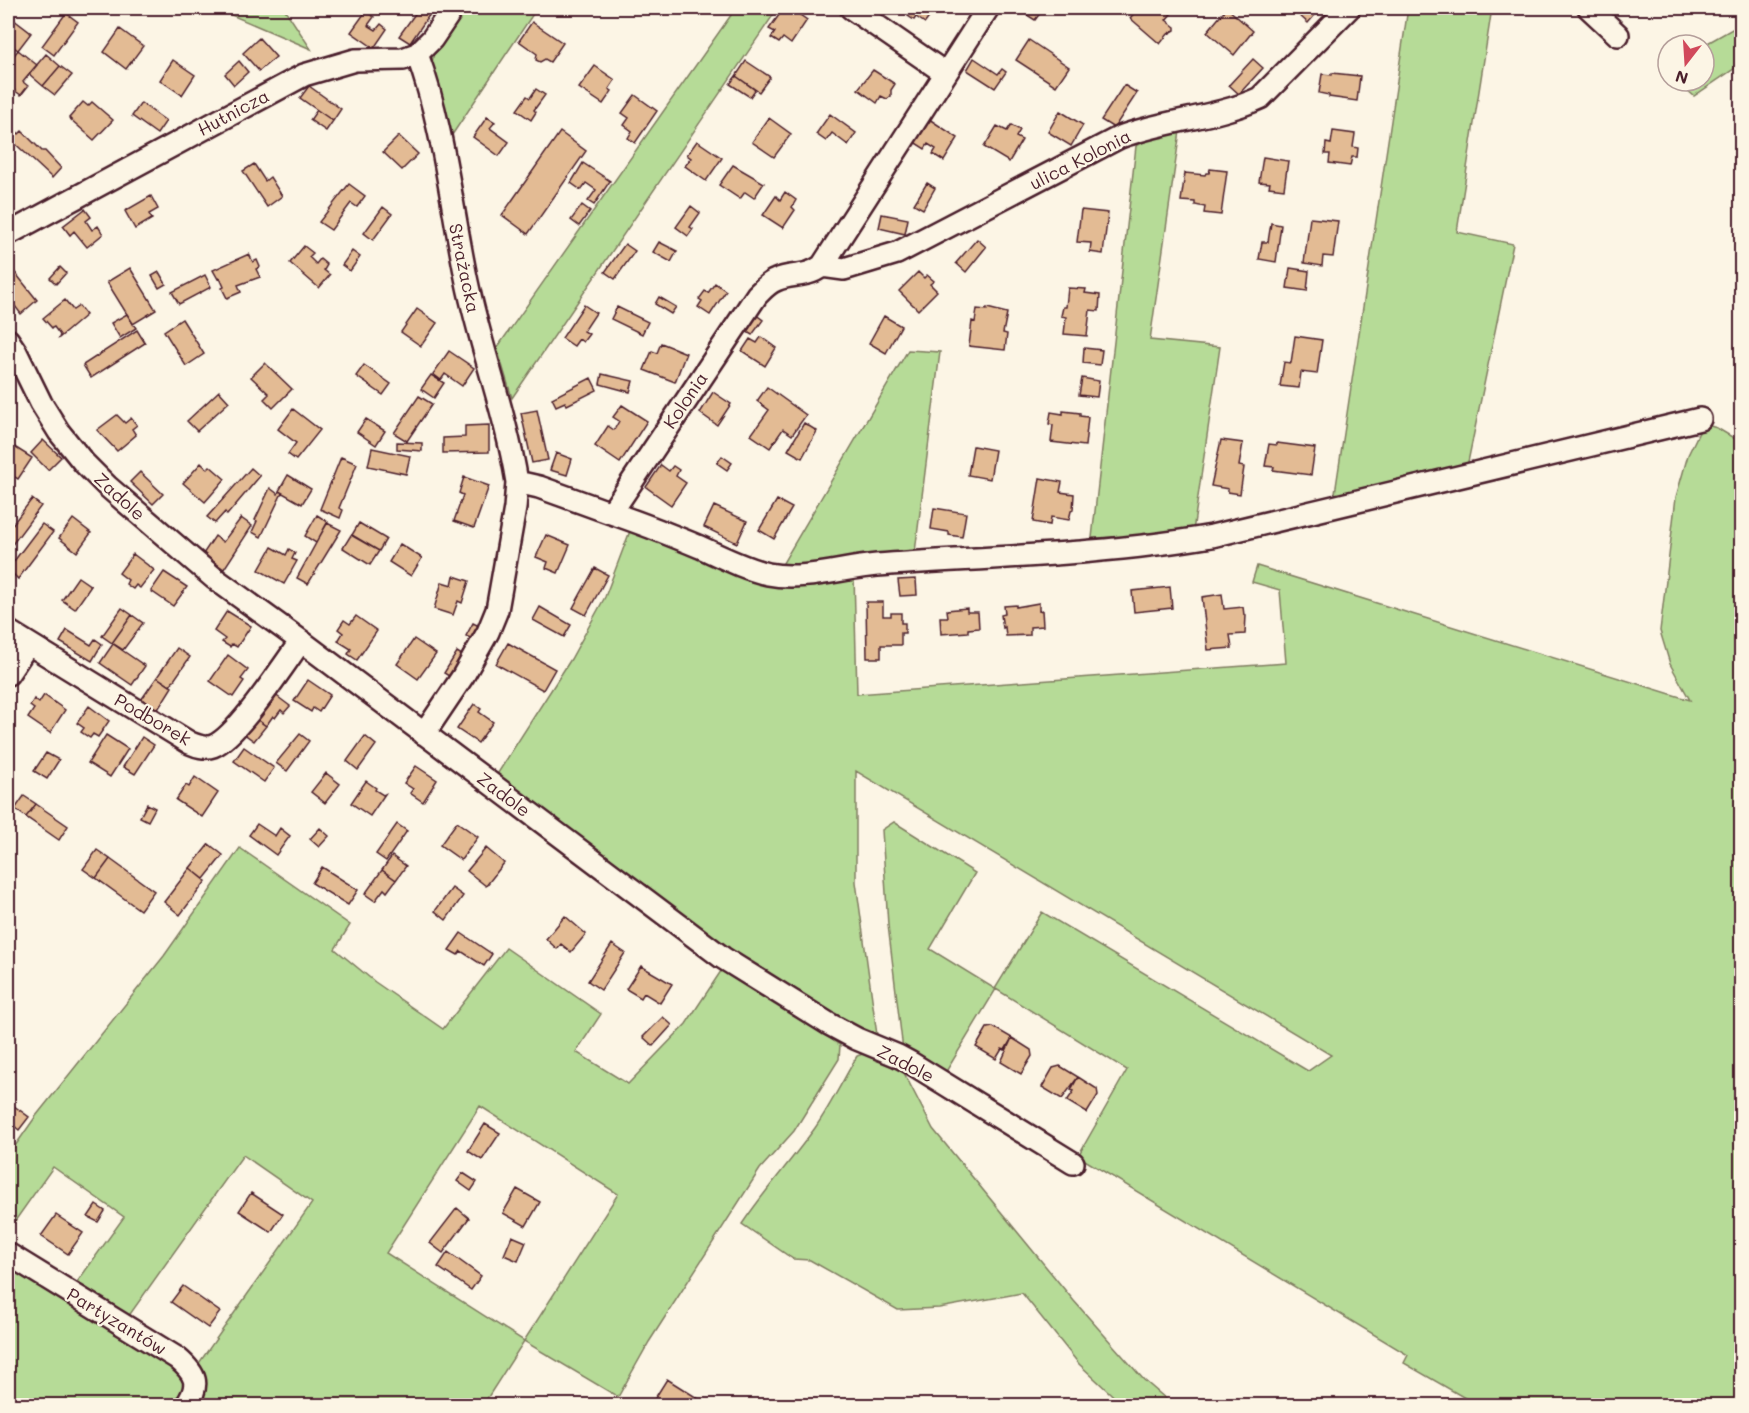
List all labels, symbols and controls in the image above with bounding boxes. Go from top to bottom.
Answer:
north arrow [1656,33,1716,93]
text: N [1673,66,1690,90]
street label: Hutnicza [193,83,273,141]
street label: ulica Kolonia [1025,123,1135,195]
street label: Strażacka [444,221,486,315]
street label: Kolonia [657,367,713,433]
street label: Zadole [89,467,151,525]
street label: Podborek [110,687,196,751]
street label: Zadole [472,766,536,822]
street label: Zadole [873,1038,939,1088]
street label: Partyzantów [63,1282,171,1360]

